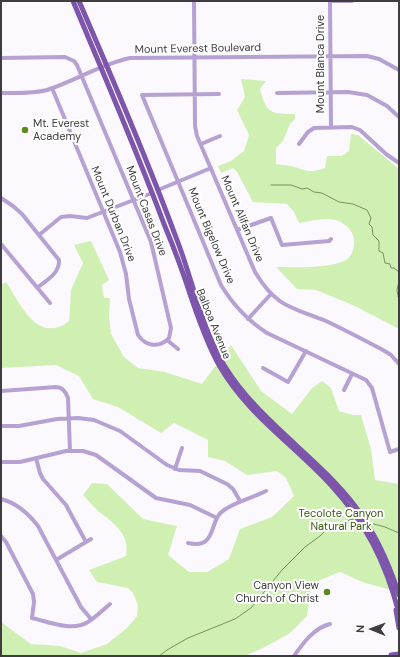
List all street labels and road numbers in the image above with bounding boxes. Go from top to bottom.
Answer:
street label: Mount Blanca Drive [314,15,328,113]
street label: Mount Everest Boulevard [135,41,261,57]
street label: Mount Durban Drive [88,164,138,264]
street label: Mount Casas Drive [123,164,169,258]
street label: Mount Alifan Drive [218,174,266,264]
street label: Mount Bigelow Drive [185,186,237,286]
street label: Balboa Avenue [193,287,233,361]

